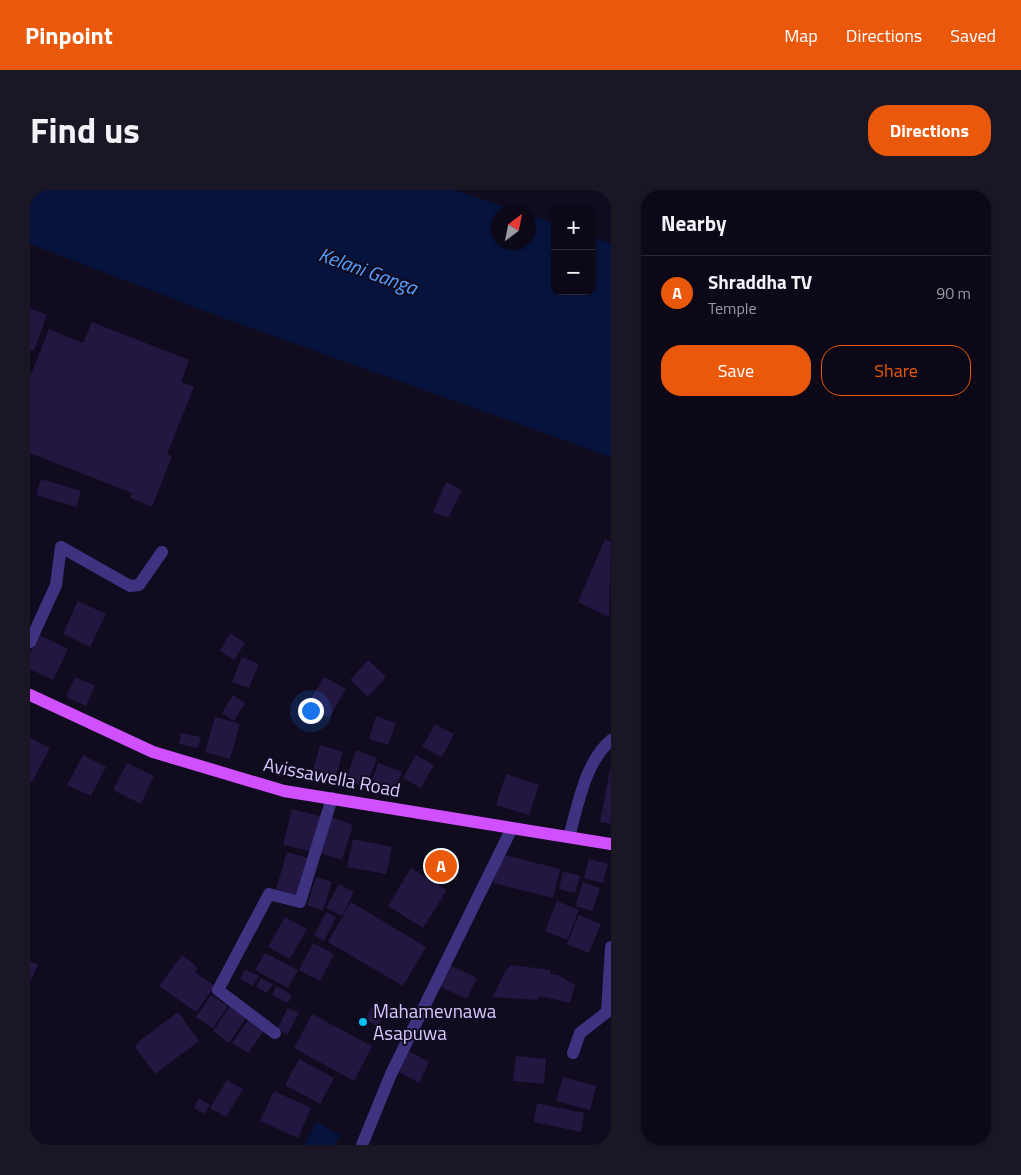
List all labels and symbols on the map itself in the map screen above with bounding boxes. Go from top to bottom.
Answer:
north arrow [491,205,536,250]
water label: Kelani Ganga [315,238,423,303]
your location [298,698,324,724]
street label: Avissawella Road [261,749,403,804]
pin: A [425,847,457,885]
place label: Mahamevnawa Asapuwa [373,996,497,1047]
marker: Mahamevnawa Asapuwa [357,1016,369,1028]

